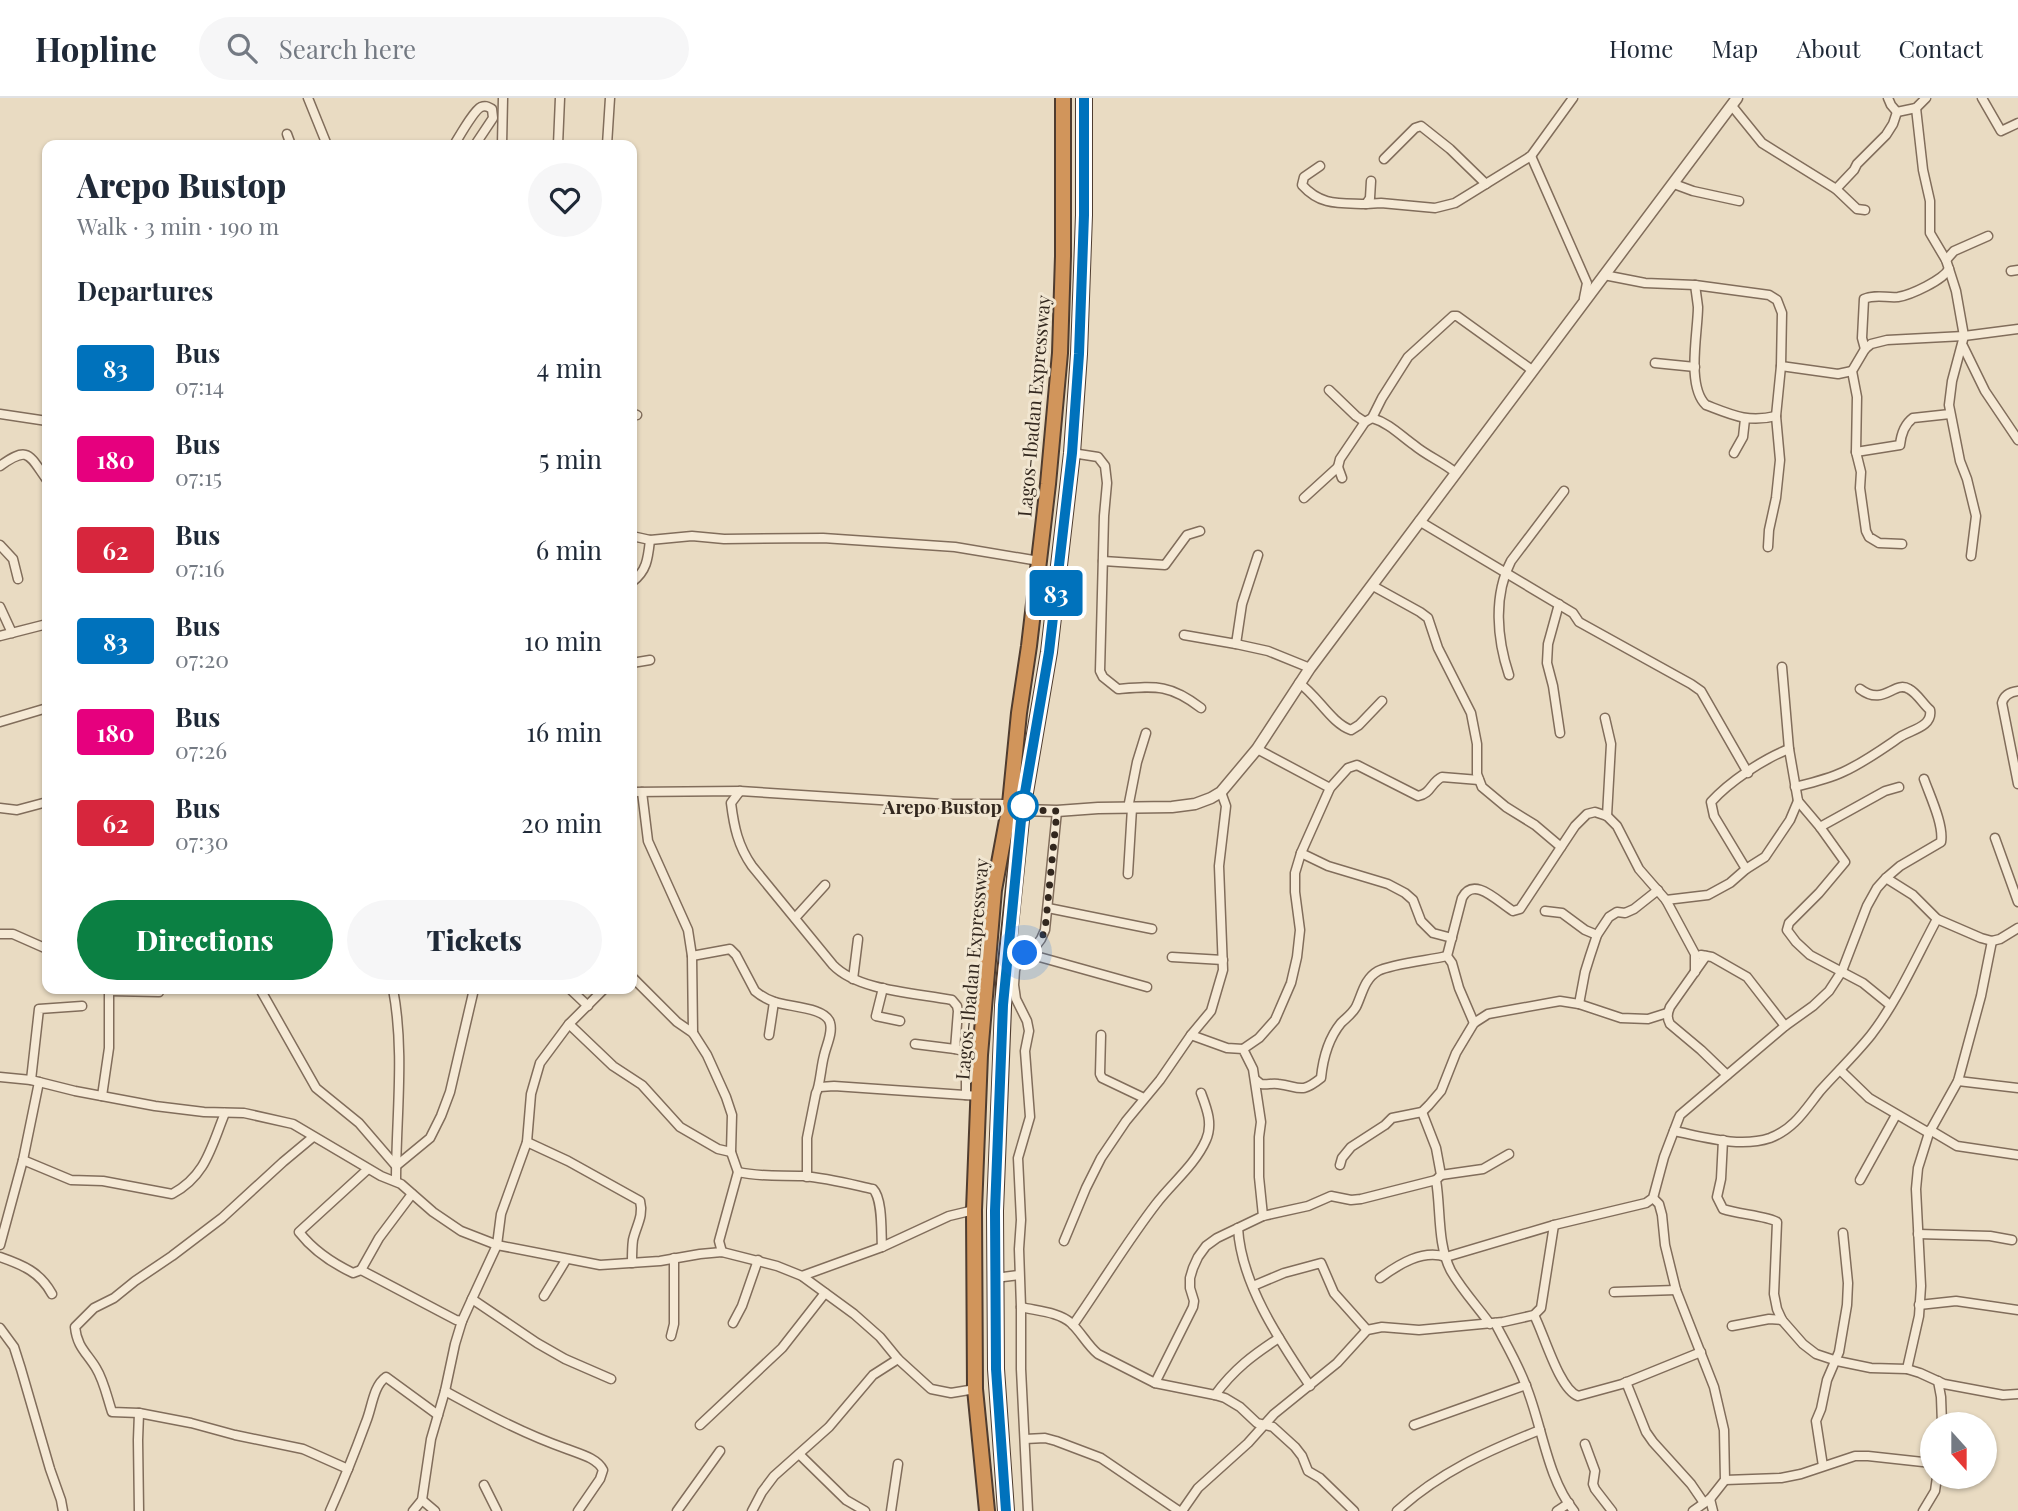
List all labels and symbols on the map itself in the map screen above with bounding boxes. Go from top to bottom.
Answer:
street label: Lagos-Ibadan Expressway [1010,294,1056,518]
line badge: 83 [1024,570,1088,616]
marker: Arepo Bustop [1008,791,1038,821]
place label: Arepo Bustop [882,793,1002,819]
street label: Lagos-Ibadan Expressway [948,857,994,1081]
your location [1007,935,1042,970]
north arrow [1920,1412,1997,1489]

